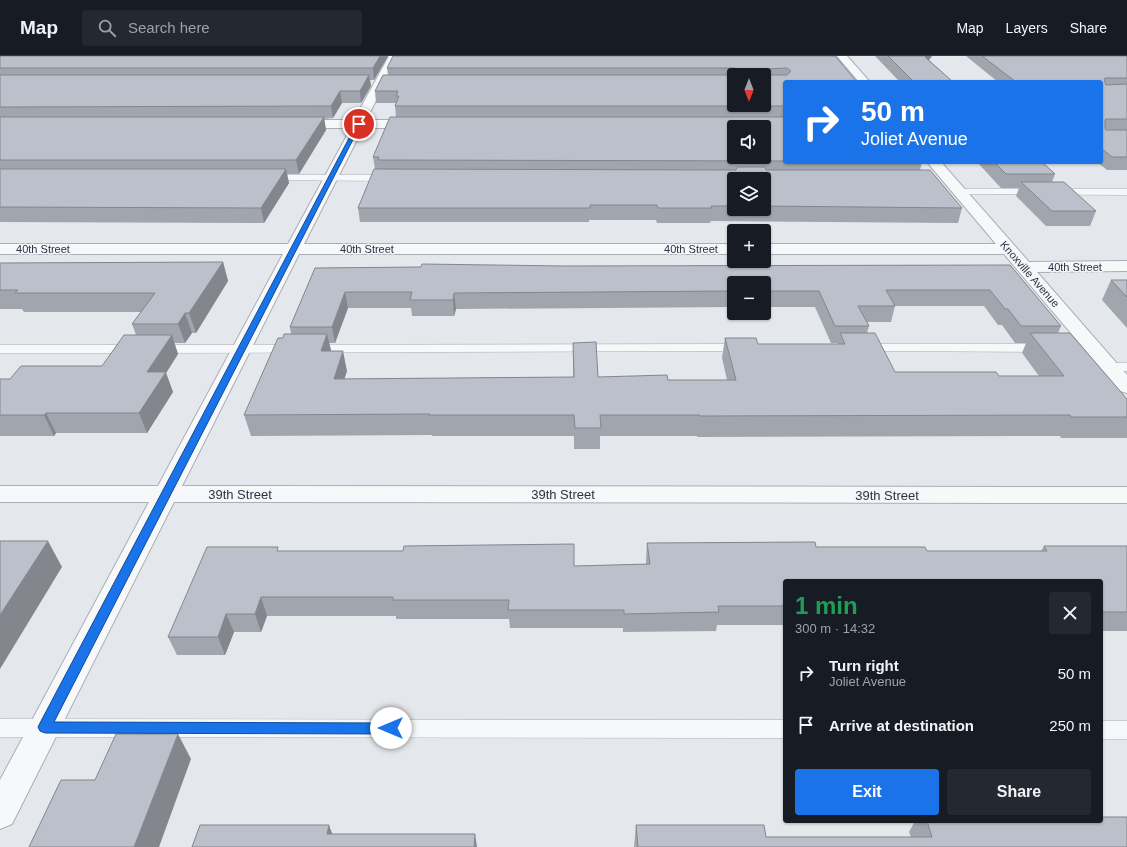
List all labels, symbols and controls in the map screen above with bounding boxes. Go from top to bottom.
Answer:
search box [82,10,362,46]
text: Map [20,17,58,38]
icon: search [96,17,118,39]
text: Search here [128,19,210,36]
text: Map [956,20,984,36]
text: Layers [1006,20,1048,36]
text: Share [1070,20,1107,36]
north arrow [727,68,771,112]
map controls [727,68,771,320]
icon: right [795,96,847,148]
text: 50 m [861,96,925,127]
pin [342,107,376,141]
icon: arrive [348,113,370,135]
button: sound [727,120,771,164]
text: Joliet Avenue [861,129,968,149]
button: layers [727,172,771,216]
button: + [727,224,771,268]
street label: Knoxville Avenue [998,239,1062,309]
street label: 40th Street [16,243,70,255]
street label: 40th Street [340,243,394,255]
street label: 40th Street [664,243,718,255]
street label: 40th Street [1048,261,1102,273]
button: − [727,276,771,320]
street label: 39th Street [208,487,272,502]
street label: 39th Street [531,487,595,502]
street label: 39th Street [855,488,919,503]
text: 1 min [795,592,858,619]
button: close [1049,592,1091,634]
text: 300 m · 14:32 [795,621,875,636]
text: Turn right [829,657,899,674]
icon: right [795,662,817,684]
text: 50 m [1058,665,1091,682]
text: Joliet Avenue [829,674,906,689]
position arrow [370,707,412,749]
icon: arrive [795,714,817,736]
text: Arrive at destination [829,717,974,734]
text: 250 m [1049,717,1091,734]
button: Exit [795,769,939,815]
button: Share [947,769,1091,815]

